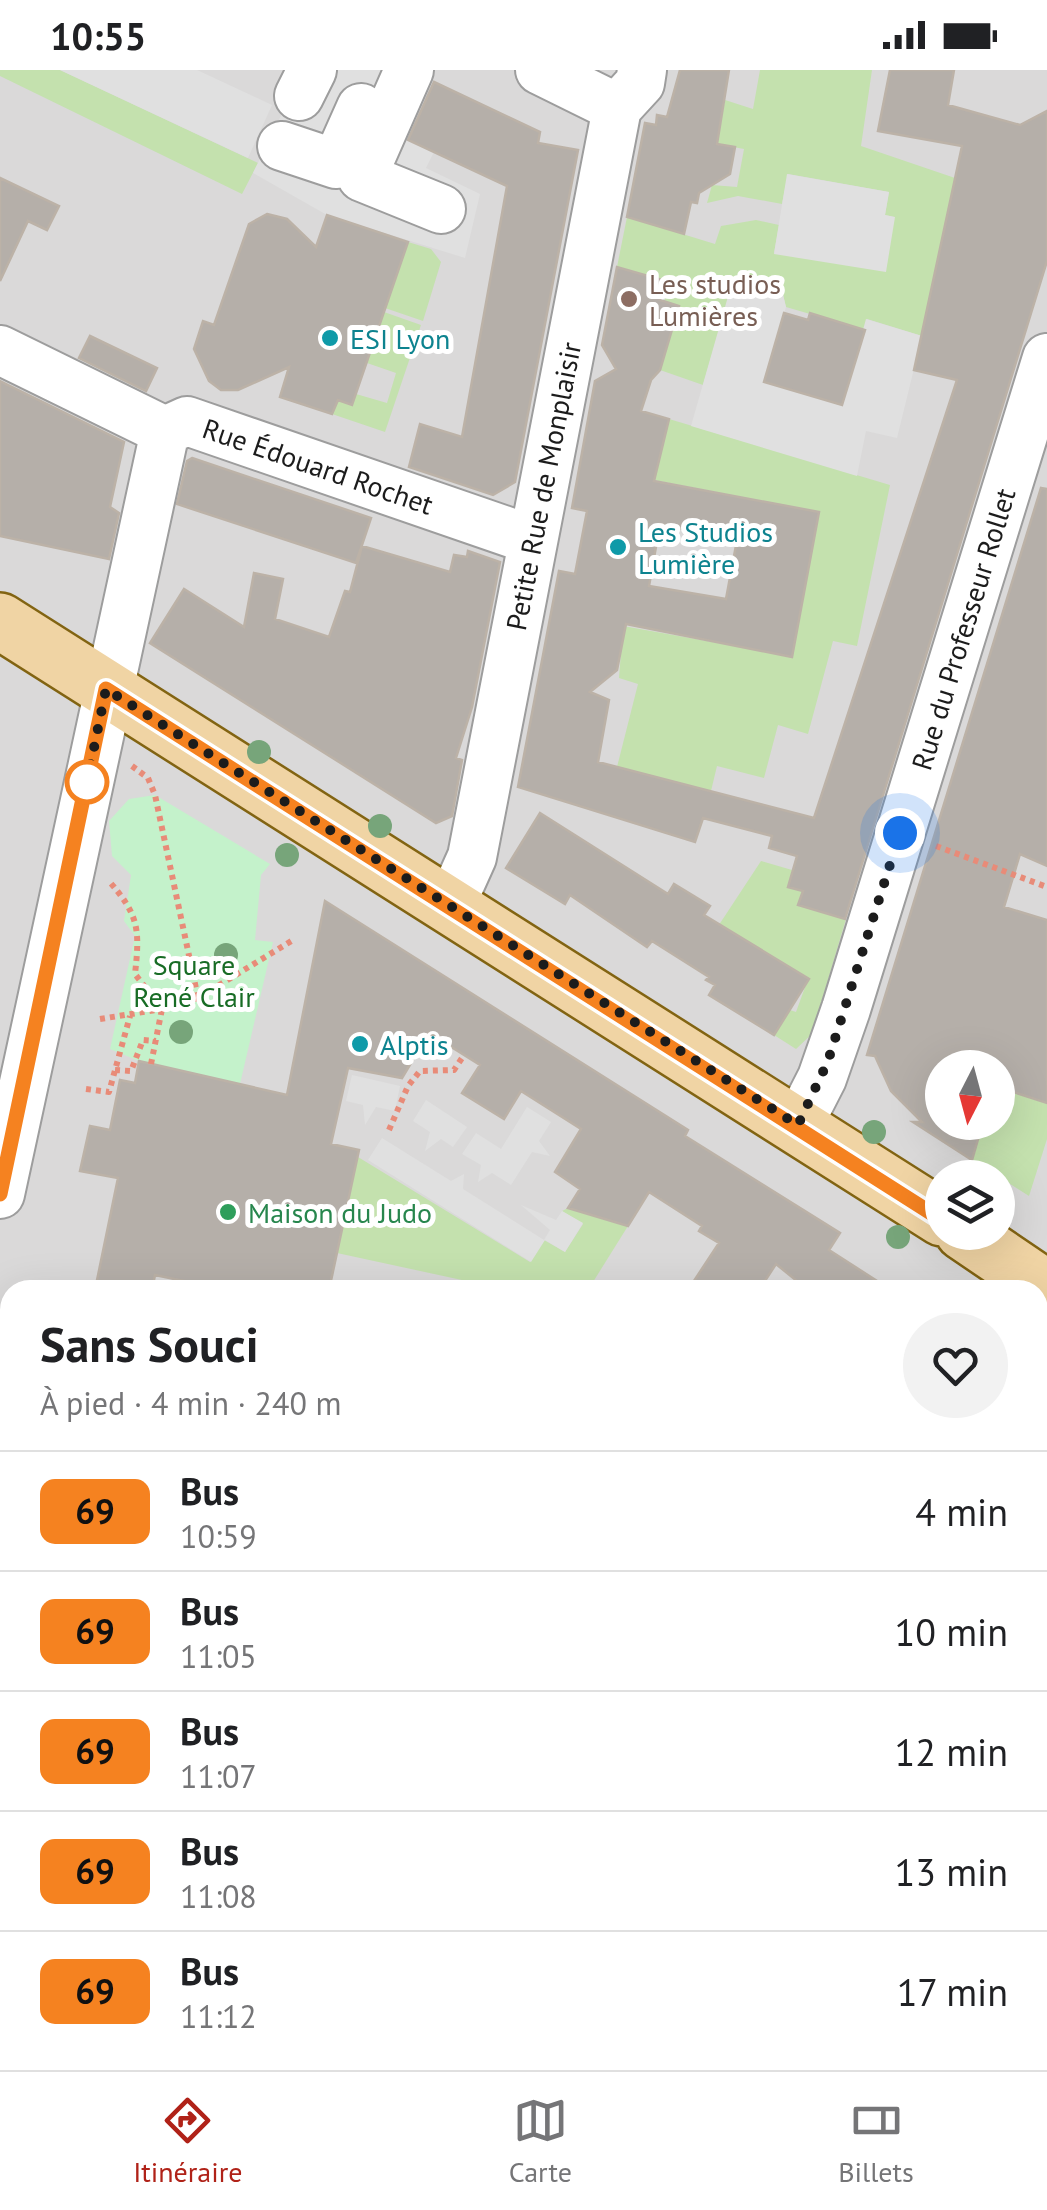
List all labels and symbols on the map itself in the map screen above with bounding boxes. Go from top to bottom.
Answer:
place label: Les studios Lumières [649,265,781,334]
marker: Les studios Lumières [618,288,640,310]
place label: ESI Lyon [350,320,450,357]
marker: ESI Lyon [319,327,341,349]
street label: Petite Rue de Monplaisir [497,338,589,633]
street label: Rue Édouard Rochet [198,409,439,523]
street label: Rue du Professeur Rollet [903,483,1024,774]
place label: Les Studios Lumière [638,513,773,582]
marker: Les Studios Lumière [607,536,629,558]
unlabelled marker [66,761,108,803]
your location [875,808,925,858]
park label: Square René Clair [133,946,255,1015]
place label: Alptis [380,1026,449,1063]
marker: Alptis [349,1033,371,1055]
north arrow [925,1050,1015,1140]
place label: Maison du Judo [248,1194,432,1231]
marker: Maison du Judo [217,1201,239,1223]

